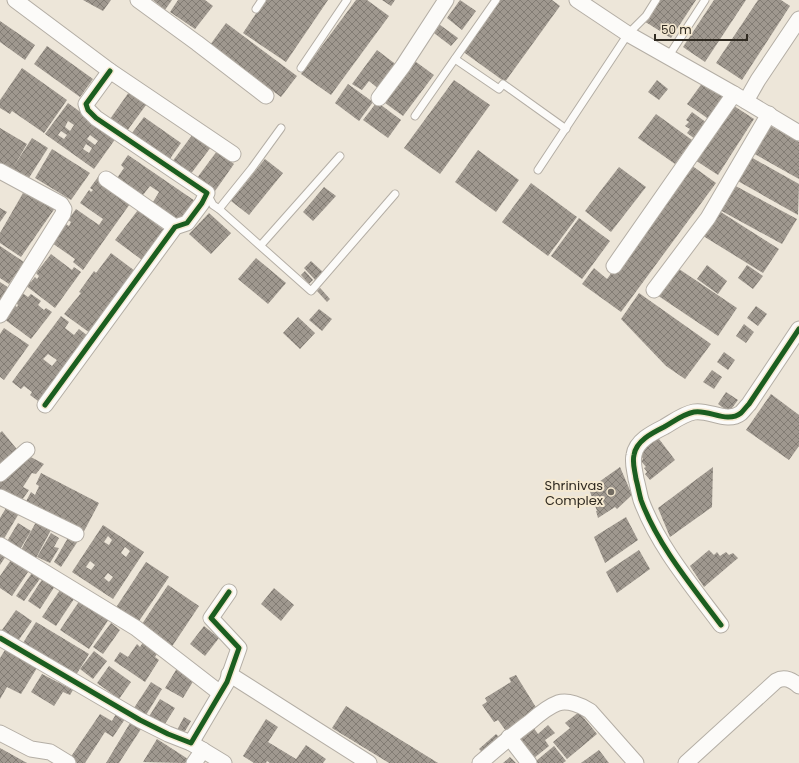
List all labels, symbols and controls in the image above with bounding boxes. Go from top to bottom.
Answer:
scale bar [655,16,747,42]
text: 50 m [661,21,692,38]
place label: Shrinivas Complex [545,476,604,510]
marker: Shrinivas Complex [606,487,616,497]

